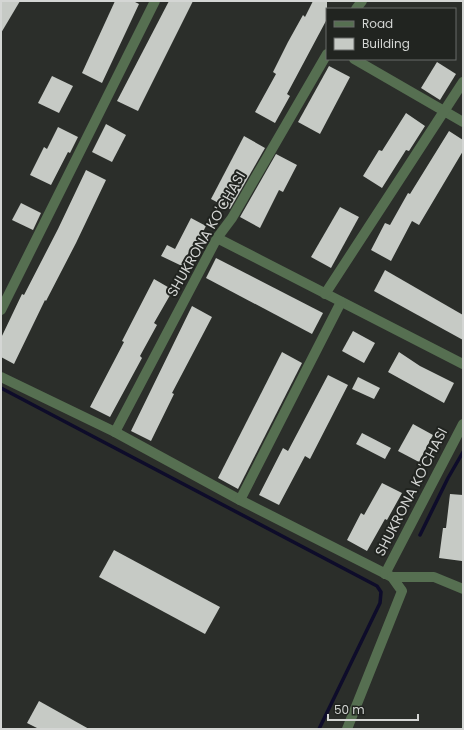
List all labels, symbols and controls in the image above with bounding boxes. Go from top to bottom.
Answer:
legend [326,8,456,60]
text: Road [362,15,393,32]
text: Building [362,35,410,52]
street label: SHUKRONA KO'CHASI [162,168,250,300]
street label: SHUKRONA KO'CHASI [370,424,452,560]
scale bar [328,696,418,722]
text: 50 m [334,701,365,718]

